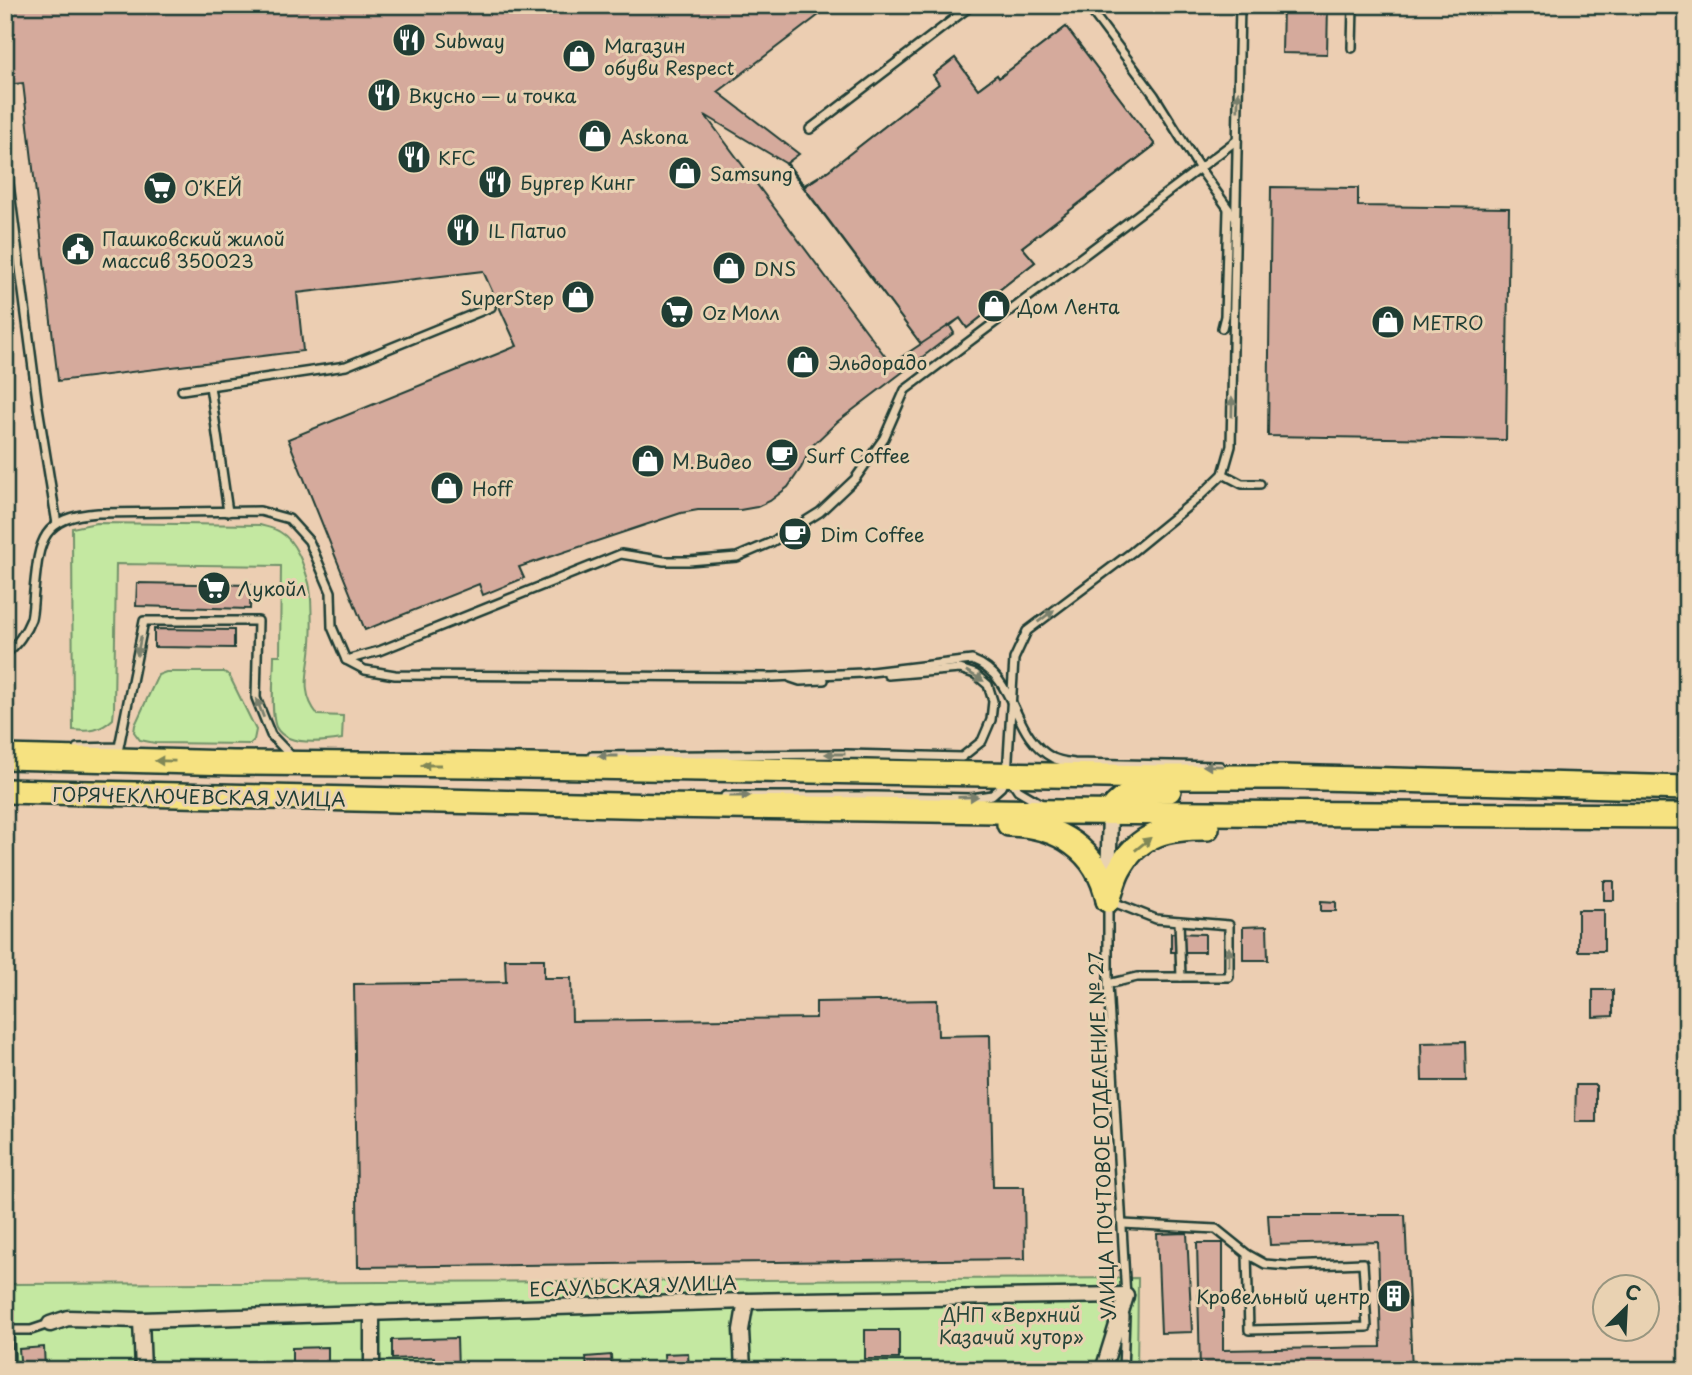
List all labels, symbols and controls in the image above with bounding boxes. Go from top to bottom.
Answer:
restaurant icon: Subway [390,21,428,59]
place label: Subway [434,26,505,54]
place label: Магазин обуви Respect [604,31,735,81]
shop icon: Магазин обуви Respect [560,37,598,75]
restaurant icon: Вкусно — и точка [365,76,403,114]
place label: Вкусно — и точка [408,81,577,109]
one-way arrow [1232,90,1244,112]
shop icon: Askona [576,117,614,155]
place label: Askona [620,122,689,150]
restaurant icon: KFC [395,138,433,176]
place label: KFC [438,143,476,171]
shop icon: Samsung [666,154,704,192]
place label: Samsung [710,159,793,187]
restaurant icon: Бургер Кинг [476,163,514,201]
place label: Бургер Кинг [520,168,635,196]
supermarket icon: О’КЕЙ [141,169,179,207]
place label: О’КЕЙ [184,174,242,202]
restaurant icon: IL Патио [444,211,482,249]
place label: IL Патио [488,216,567,244]
place label: Пашковский жилой массив 350023 [102,224,285,274]
public building icon: Пашковский жилой массив 350023 [59,230,97,268]
shop icon: DNS [710,249,748,287]
place label: DNS [754,254,796,282]
shop icon: SuperStep [559,278,597,316]
place label: SuperStep [461,283,554,311]
shop icon: Дом Лента [975,287,1013,325]
place label: Дом Лента [1017,292,1120,320]
supermarket icon: Oz Молл [658,293,696,331]
place label: Oz Молл [702,298,780,326]
shop icon: METRO [1369,303,1407,341]
place label: METRO [1412,308,1484,336]
shop icon: Эльдорадо [784,343,822,381]
place label: Эльдорадо [828,348,927,376]
one-way arrow [1226,396,1238,418]
cafe icon: Surf Coffee [763,436,801,474]
place label: Surf Coffee [806,441,910,469]
shop icon: М.Видео [629,442,667,480]
place label: М.Видео [672,447,752,475]
shop icon: Hoff [428,469,466,507]
place label: Hoff [472,474,514,502]
cafe icon: Dim Coffee [776,515,814,553]
place label: Dim Coffee [820,520,925,548]
supermarket icon: Лукойл [195,569,233,607]
place label: Лукойл [238,574,306,602]
one-way arrow [1037,609,1055,623]
one-way arrow [134,635,145,657]
one-way arrow [965,670,984,682]
one-way arrow [255,698,266,719]
one-way arrow [824,748,846,760]
one-way arrow [596,750,618,762]
one-way arrow [154,755,176,767]
one-way arrow [420,759,442,771]
one-way arrow [1202,760,1224,771]
street label: ГОРЯЧЕКЛЮЧЕВСКАЯ УЛИЦА [52,779,346,813]
one-way arrow [730,790,752,802]
one-way arrow [957,792,979,803]
one-way arrow [1133,836,1151,851]
one-way arrow [1223,945,1235,967]
street label: УЛИЦА ПОЧТОВОЕ ОТДЕЛЕНИЕ № 27 [1081,951,1121,1321]
street label: ЕСАУЛЬСКАЯ УЛИЦА [529,1267,737,1303]
north arrow [1590,1274,1660,1344]
text: С [1621,1276,1646,1307]
building icon: Кровельный центр [1375,1277,1413,1315]
place label: Кровельный центр [1196,1282,1370,1310]
park label: ДНП «Верхний Казачий хутор» [938,1300,1084,1350]

